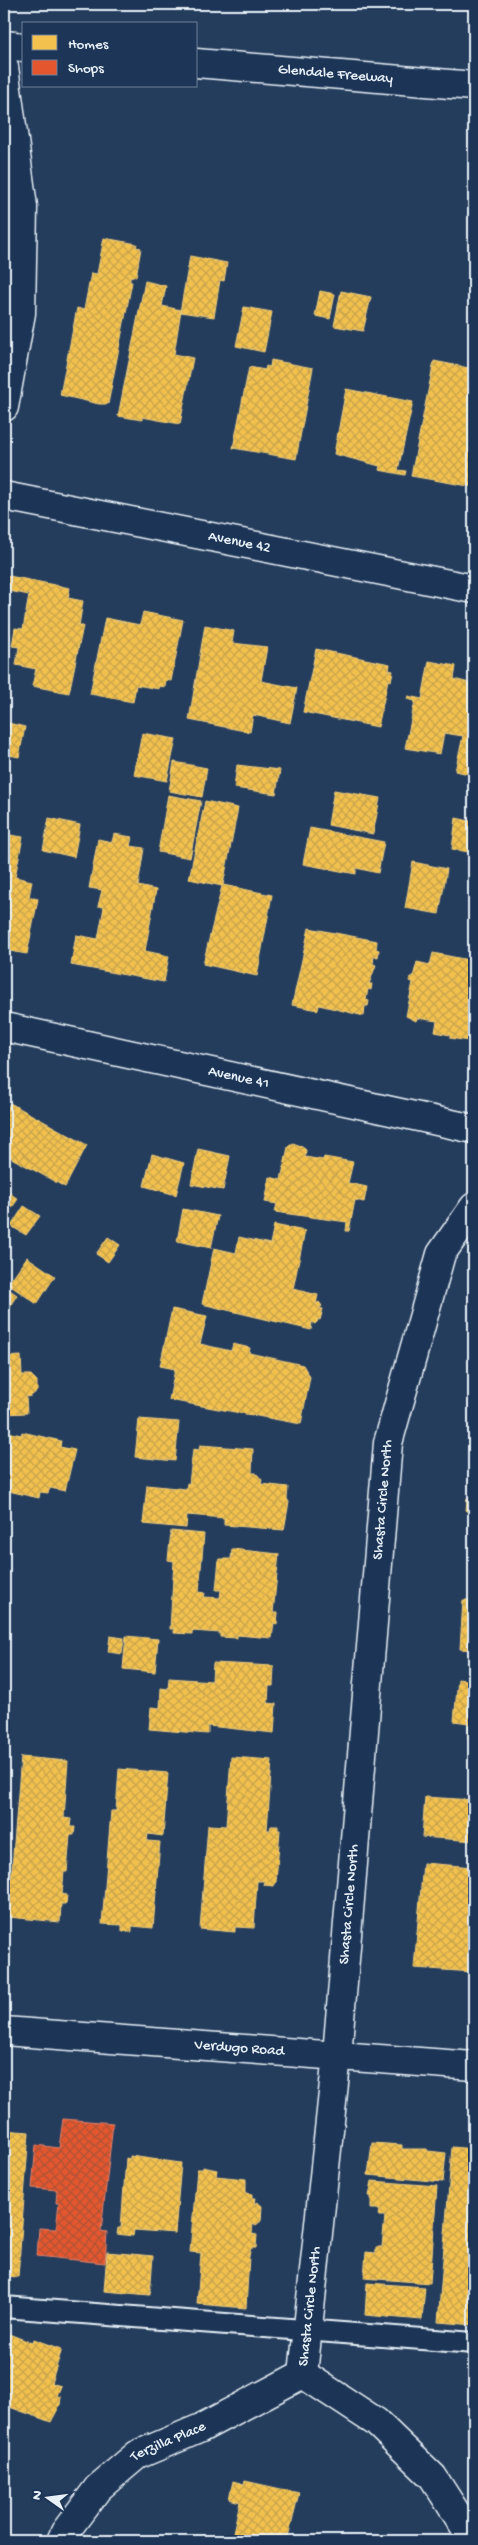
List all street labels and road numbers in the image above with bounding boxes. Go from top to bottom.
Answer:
street label: Glendale Freeway [277,61,394,88]
street label: Avenue 42 [207,528,272,558]
street label: Avenue 41 [206,1063,271,1093]
street label: Shasta Circle North [369,1439,397,1560]
street label: Shasta Circle North [336,1844,364,1965]
street label: Verdugo Road [193,2036,286,2061]
street label: Shasta Circle North [295,2246,326,2367]
street label: Terzilla Place [126,2418,210,2466]

